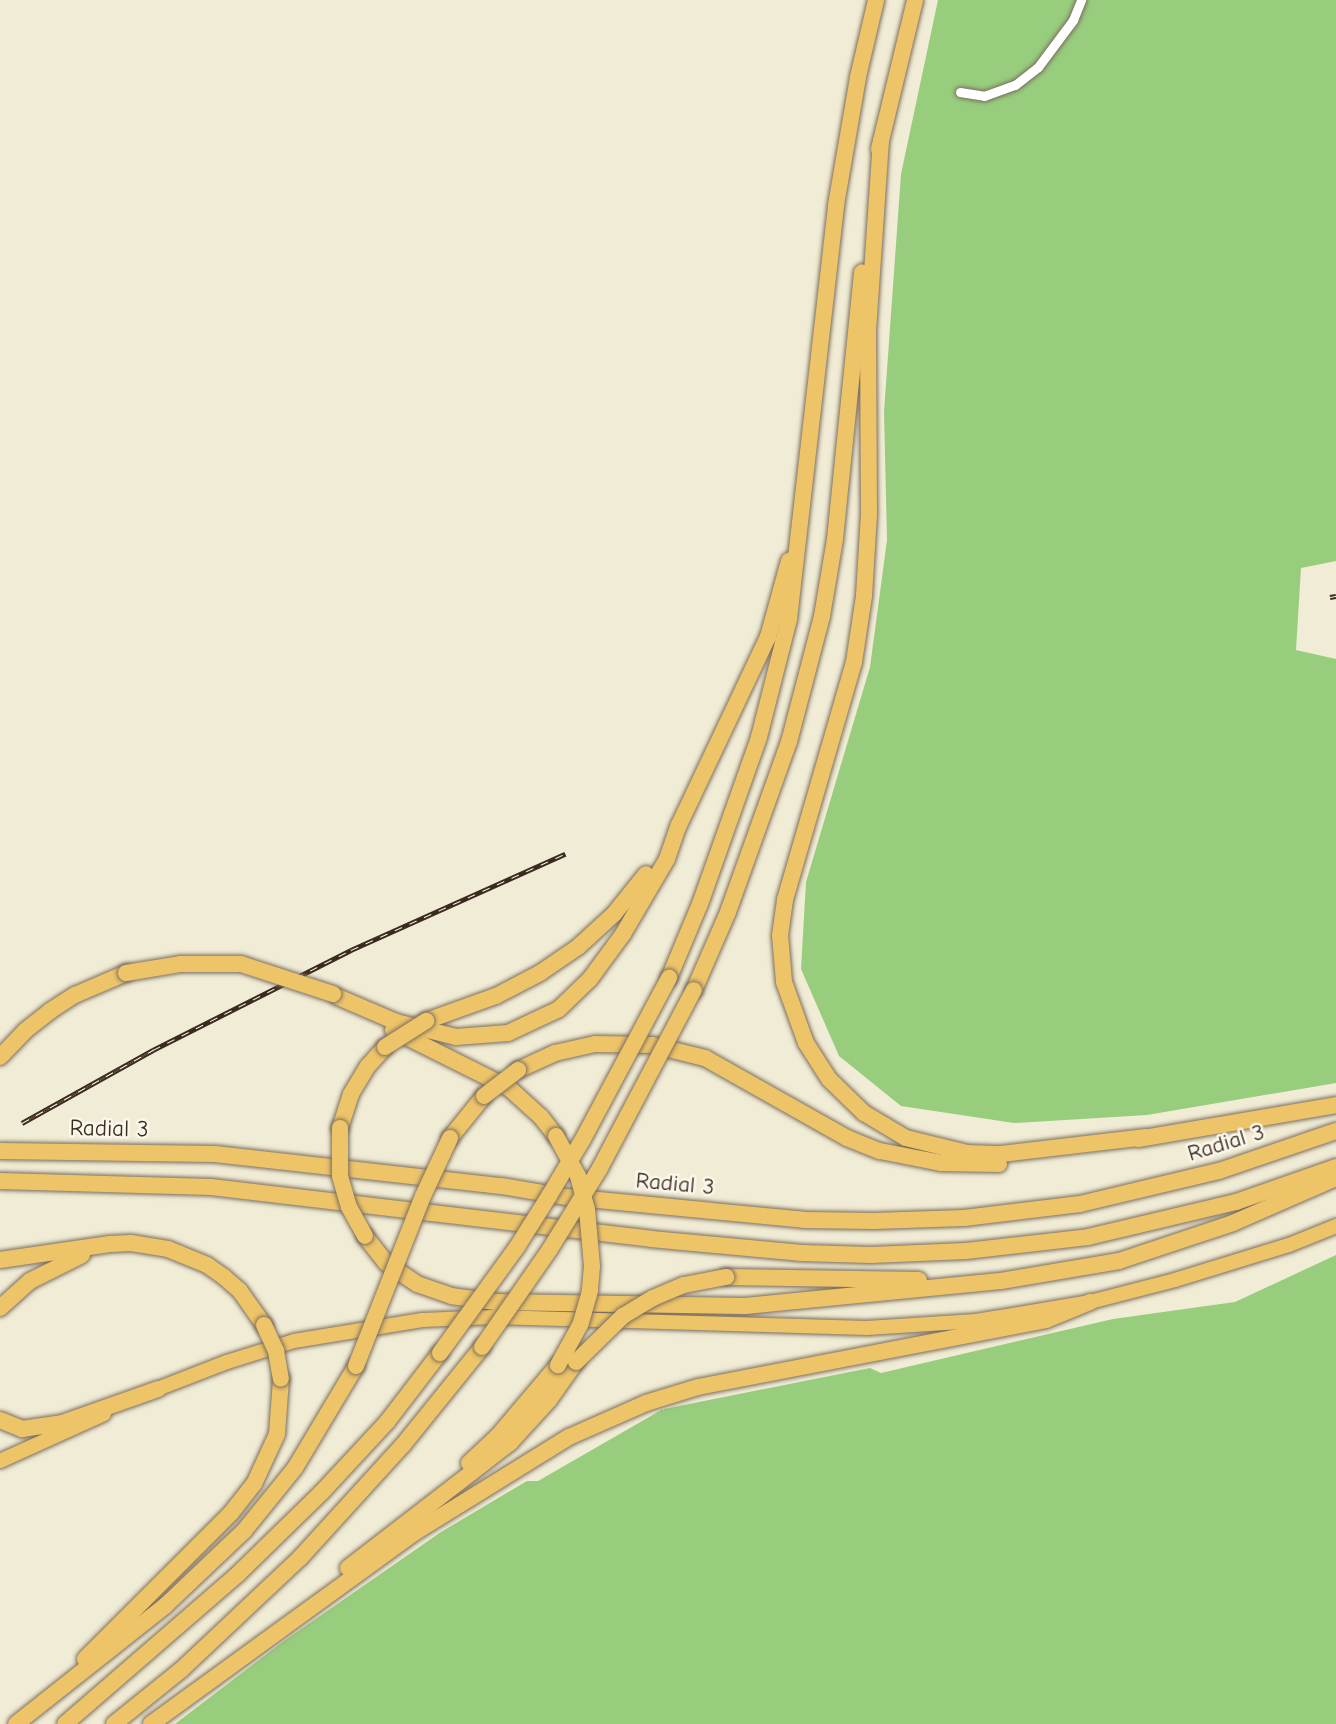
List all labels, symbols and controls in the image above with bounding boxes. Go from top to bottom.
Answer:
street label: Radial 3 [69,1115,149,1143]
street label: Radial 3 [1184,1118,1268,1168]
street label: Radial 3 [634,1167,716,1201]

